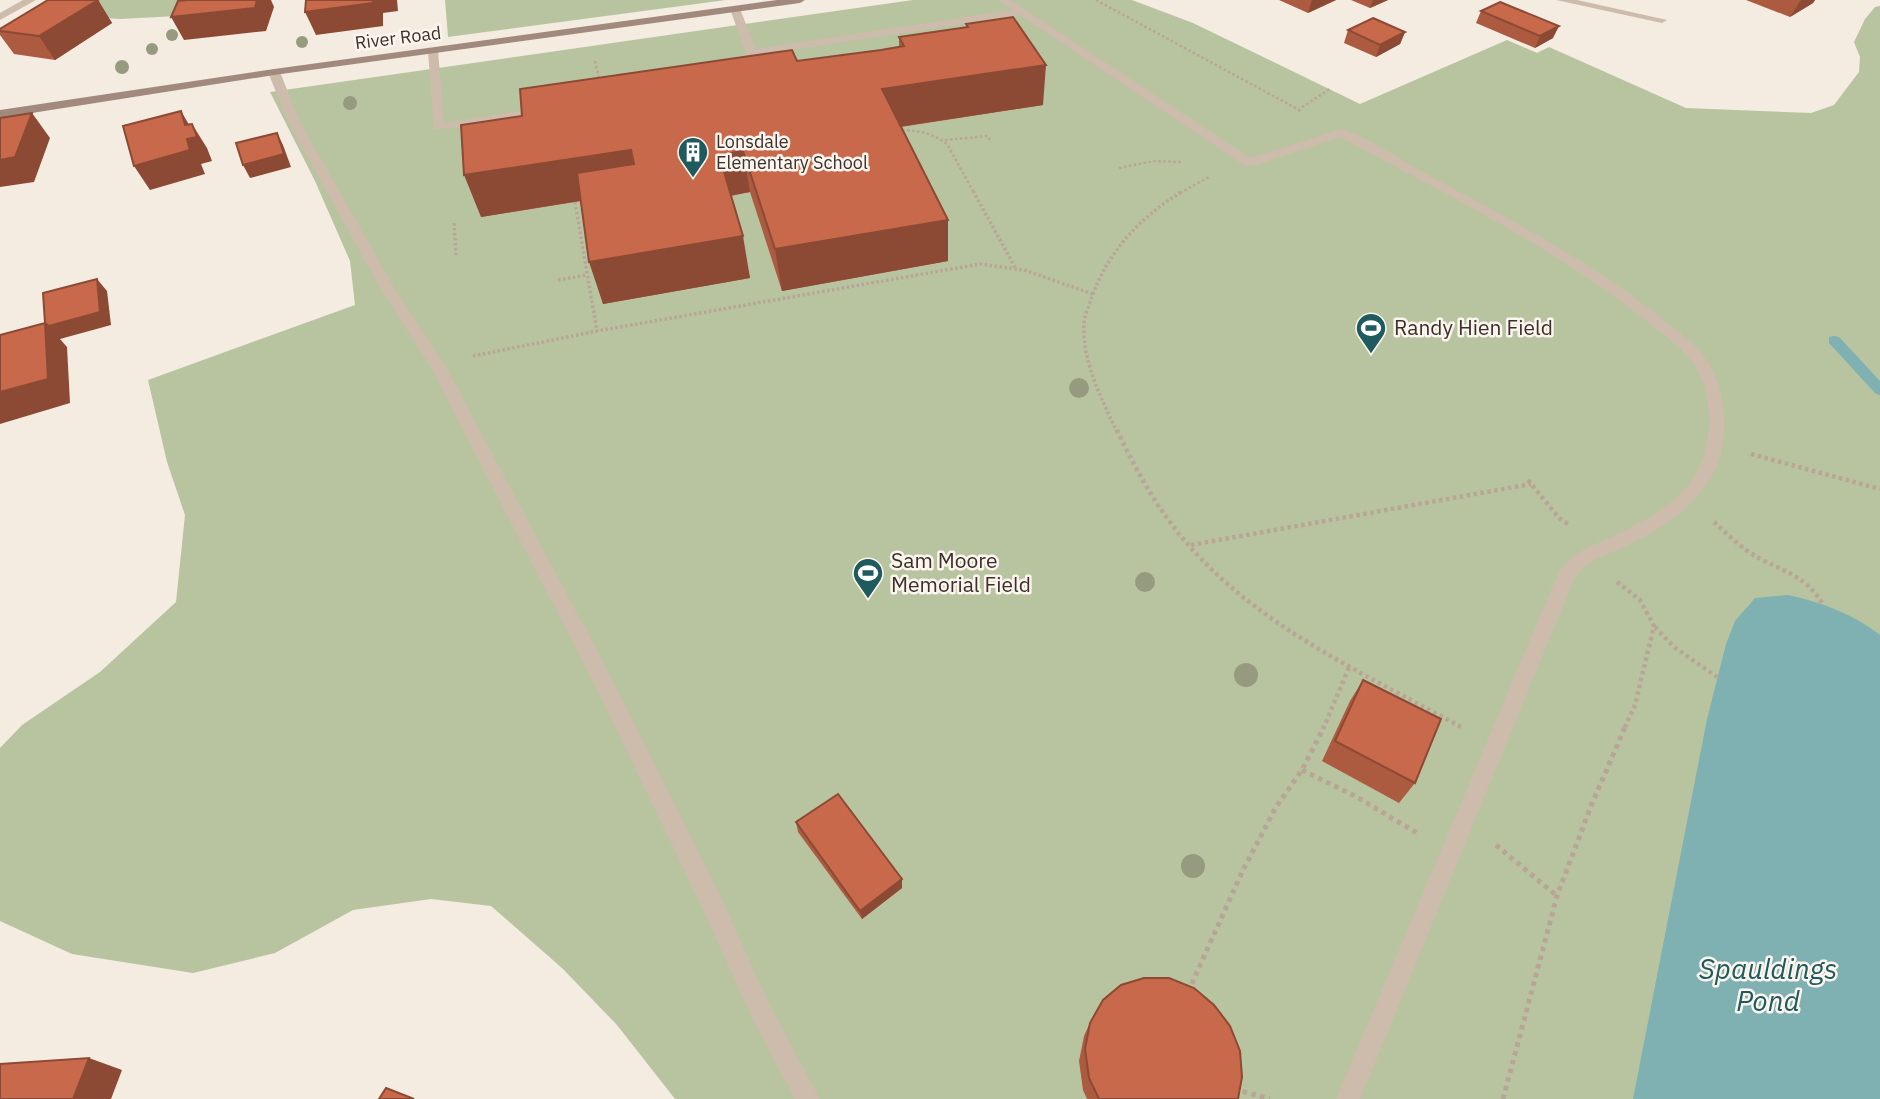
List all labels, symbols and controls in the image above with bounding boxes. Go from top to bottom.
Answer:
street label: River Road [353,21,442,54]
place label: Lonsdale Elementary School [716,130,868,174]
building icon: Lonsdale Elementary School [676,135,710,179]
sports icon: Randy Hien Field [1354,311,1388,355]
place label: Randy Hien Field [1394,313,1553,341]
place label: Sam Moore Memorial Field [891,546,1031,598]
sports icon: Sam Moore Memorial Field [851,556,885,600]
water label: Spauldings Pond [1699,950,1837,1019]

